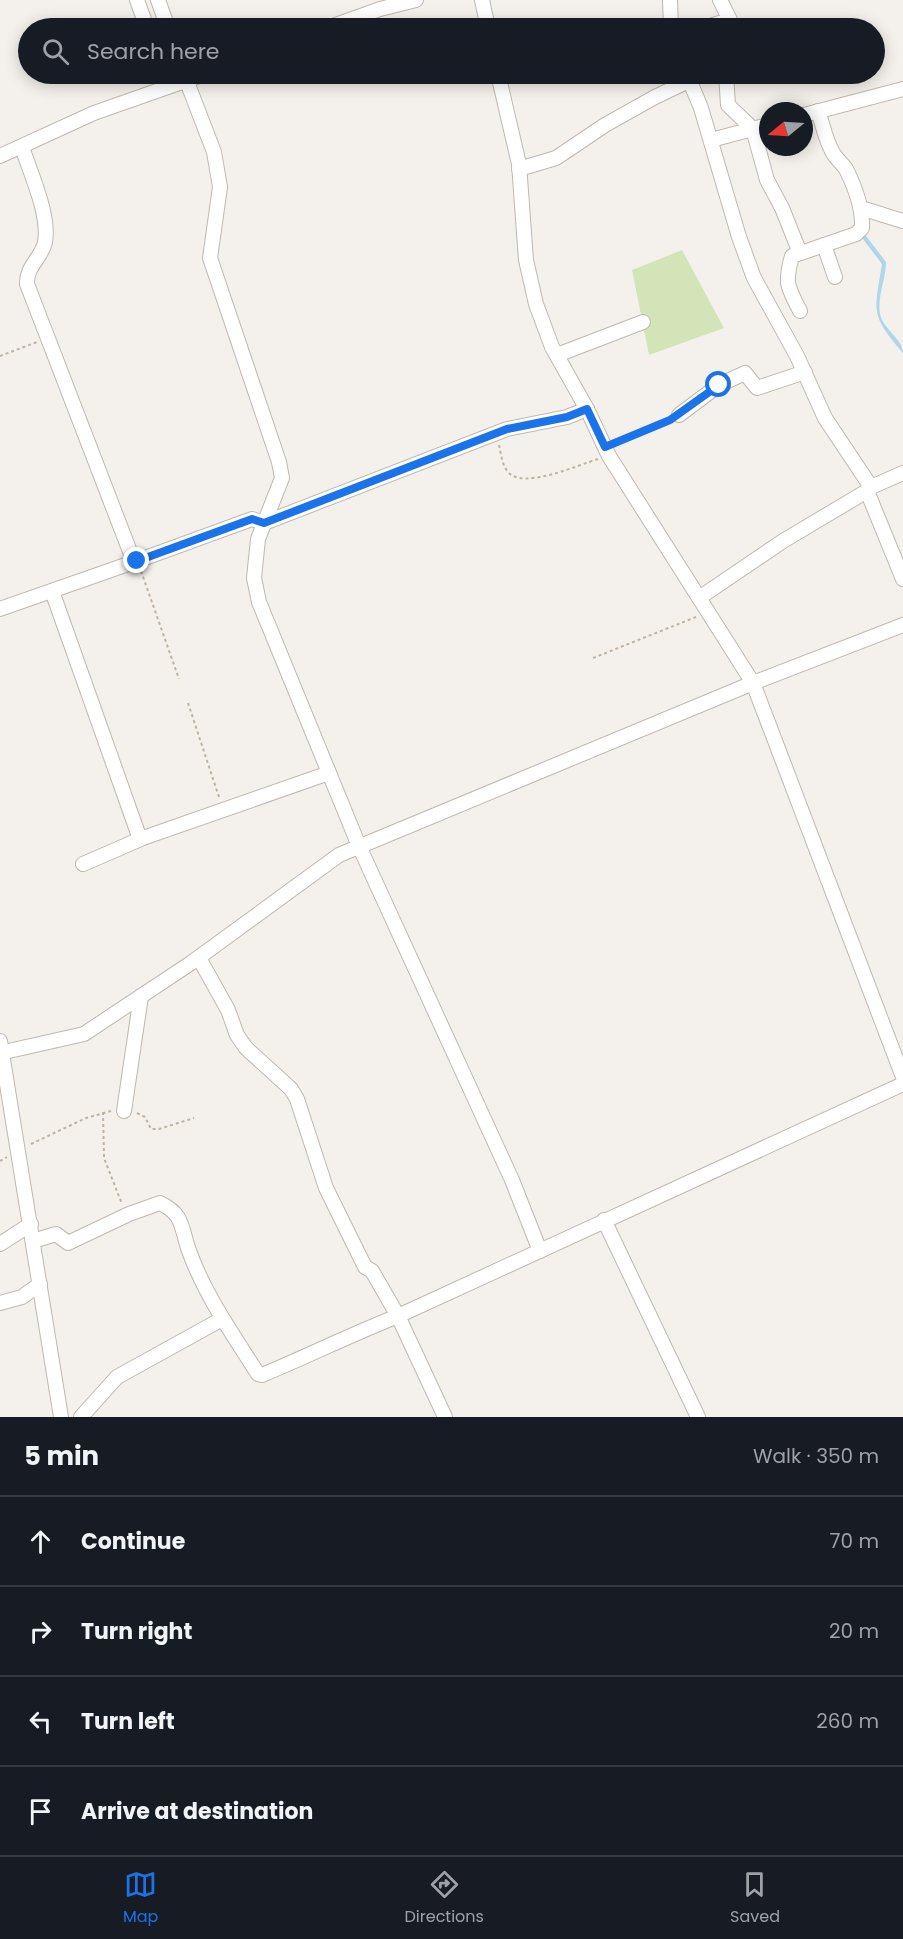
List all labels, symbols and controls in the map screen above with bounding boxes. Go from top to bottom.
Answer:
search box [18,18,885,84]
icon: search [39,35,72,68]
text: Search here [87,36,220,67]
north arrow [759,102,813,156]
route start [705,371,731,397]
route end [123,547,149,573]
text: 5 min [24,1438,99,1474]
text: Walk · 350 m [753,1442,879,1470]
icon: ahead [24,1525,57,1558]
text: Continue [81,1526,185,1557]
text: 70 m [830,1527,879,1555]
icon: right [24,1615,57,1648]
text: Turn right [81,1616,192,1647]
text: 20 m [829,1617,879,1645]
icon: left [24,1705,57,1738]
text: Turn left [81,1706,175,1737]
text: 260 m [816,1707,879,1735]
icon: arrive [24,1795,57,1828]
text: Arrive at destination [81,1796,313,1827]
tab: Map [123,1868,158,1929]
tab: Directions [405,1868,484,1929]
tab: Saved [730,1868,780,1929]

